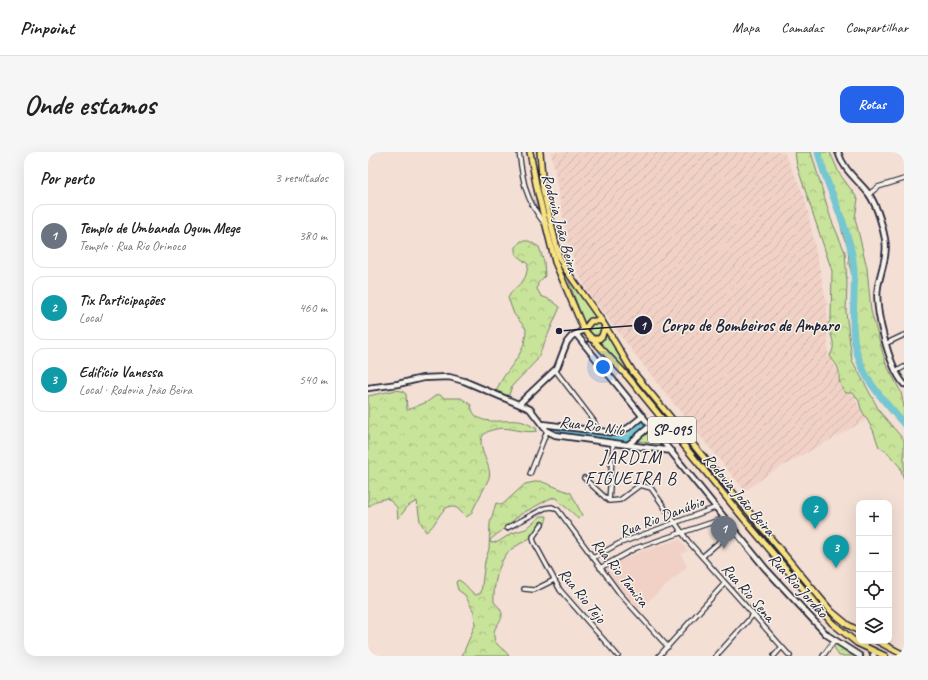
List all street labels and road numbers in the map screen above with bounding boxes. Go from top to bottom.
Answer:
street label: Rodovia João Beira [537,172,583,276]
street label: Rua Rio Nilo [558,412,627,441]
road number: SP-095 [648,417,696,443]
street label: Rodovia João Beira [699,449,780,541]
street label: Rua Rio Danúbio [616,491,709,542]
street label: Rua Rio Tamisa [587,534,654,612]
street label: Rua Rio Jordão [764,549,833,623]
street label: Rua Rio Sena [717,559,780,627]
street label: Rua Rio Tejo [554,564,611,628]

